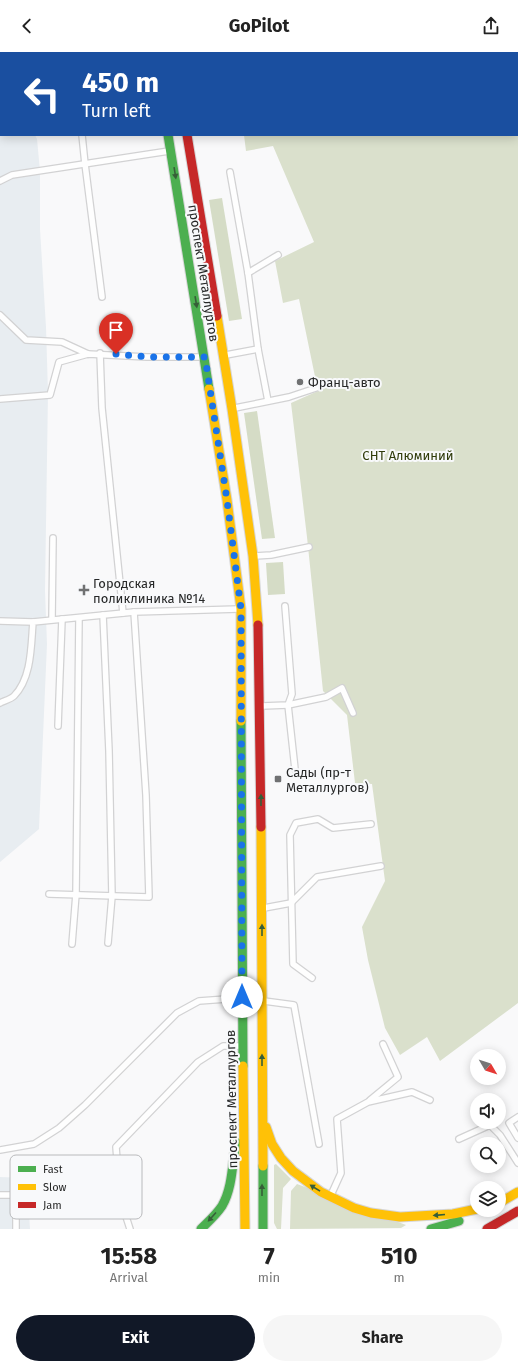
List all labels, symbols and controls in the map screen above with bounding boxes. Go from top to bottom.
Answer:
icon: back [16,15,38,37]
text: GoPilot [229,15,289,37]
icon: share [480,15,502,37]
text: 450 m [82,66,159,99]
icon: left [16,68,68,120]
text: Turn left [82,100,151,122]
one-way arrow [172,167,178,180]
street label: проспект Металлургов [185,203,222,343]
one-way arrow [193,296,199,308]
pin [99,313,133,354]
icon: arrive [105,319,127,341]
place label: Франц-авто [308,375,381,390]
marker: Франц-авто [295,377,305,387]
park label: СНТ Алюминий [362,448,454,463]
place label: Городская поликлиника №14 [93,576,205,606]
marker: Городская поликлиника №14 [78,584,90,596]
place label: Сады (пр-т Металлургов) [286,765,369,795]
marker: Сады (пр-т Металлургов) [273,774,283,784]
one-way arrow [258,793,264,806]
one-way arrow [259,923,265,936]
position arrow [221,976,263,1018]
street label: проспект Металлургов [223,1030,240,1168]
north arrow [470,1049,506,1085]
map controls [470,1049,506,1217]
one-way arrow [259,1053,265,1066]
button: sound [470,1093,506,1129]
button: search [470,1137,506,1173]
legend [10,1155,142,1219]
text: Fast [43,1163,63,1176]
text: Slow [43,1181,67,1194]
button: layers [470,1181,506,1217]
one-way arrow [259,1184,266,1196]
one-way arrow [309,1184,321,1191]
text: Jam [43,1199,62,1212]
one-way arrow [207,1212,217,1222]
one-way arrow [433,1212,445,1218]
text: 15:58 [101,1242,157,1270]
text: 7 [263,1242,275,1270]
text: 510 [381,1242,417,1270]
text: Arrival [110,1270,148,1285]
text: min [258,1270,280,1285]
text: m [394,1270,405,1285]
button: Exit [16,1315,255,1361]
button: Share [263,1315,502,1361]

